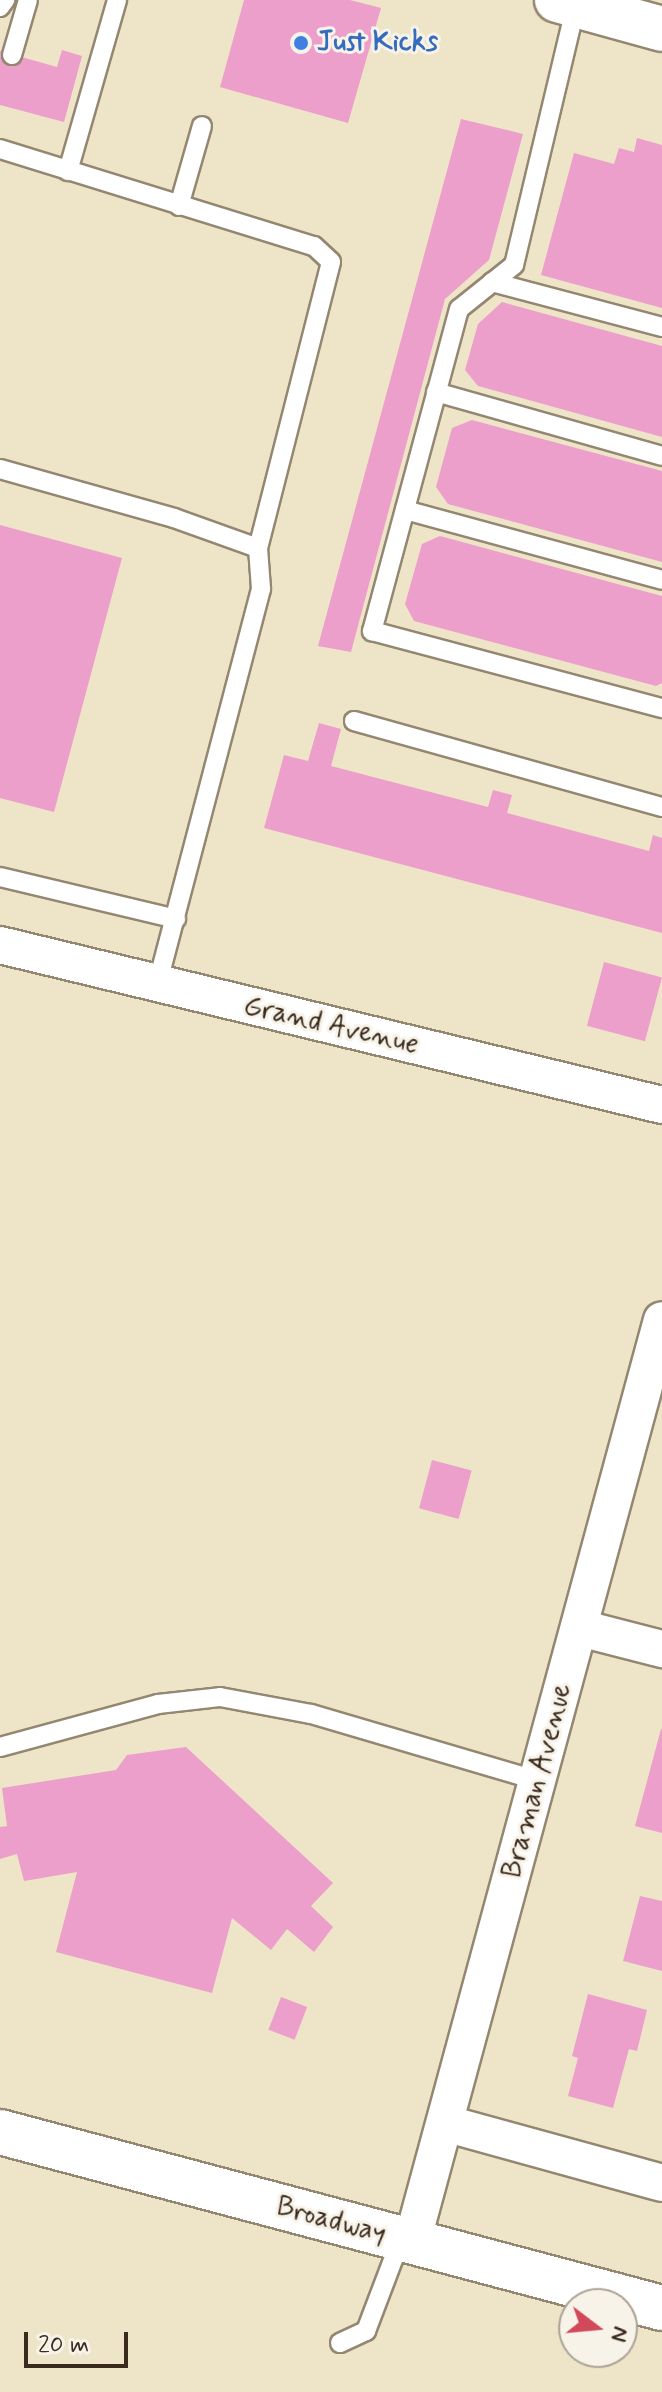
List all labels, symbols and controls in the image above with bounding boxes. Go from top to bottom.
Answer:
place label: Just Kicks [317,26,438,60]
marker: Just Kicks [292,34,310,52]
street label: Grand Avenue [242,990,420,1062]
street label: Braman Avenue [496,1682,580,1880]
street label: Broadway [272,2190,390,2252]
north arrow [558,2288,638,2368]
scale bar [28,2316,132,2366]
text: N [604,2323,635,2345]
text: 20 m [38,2330,89,2361]

